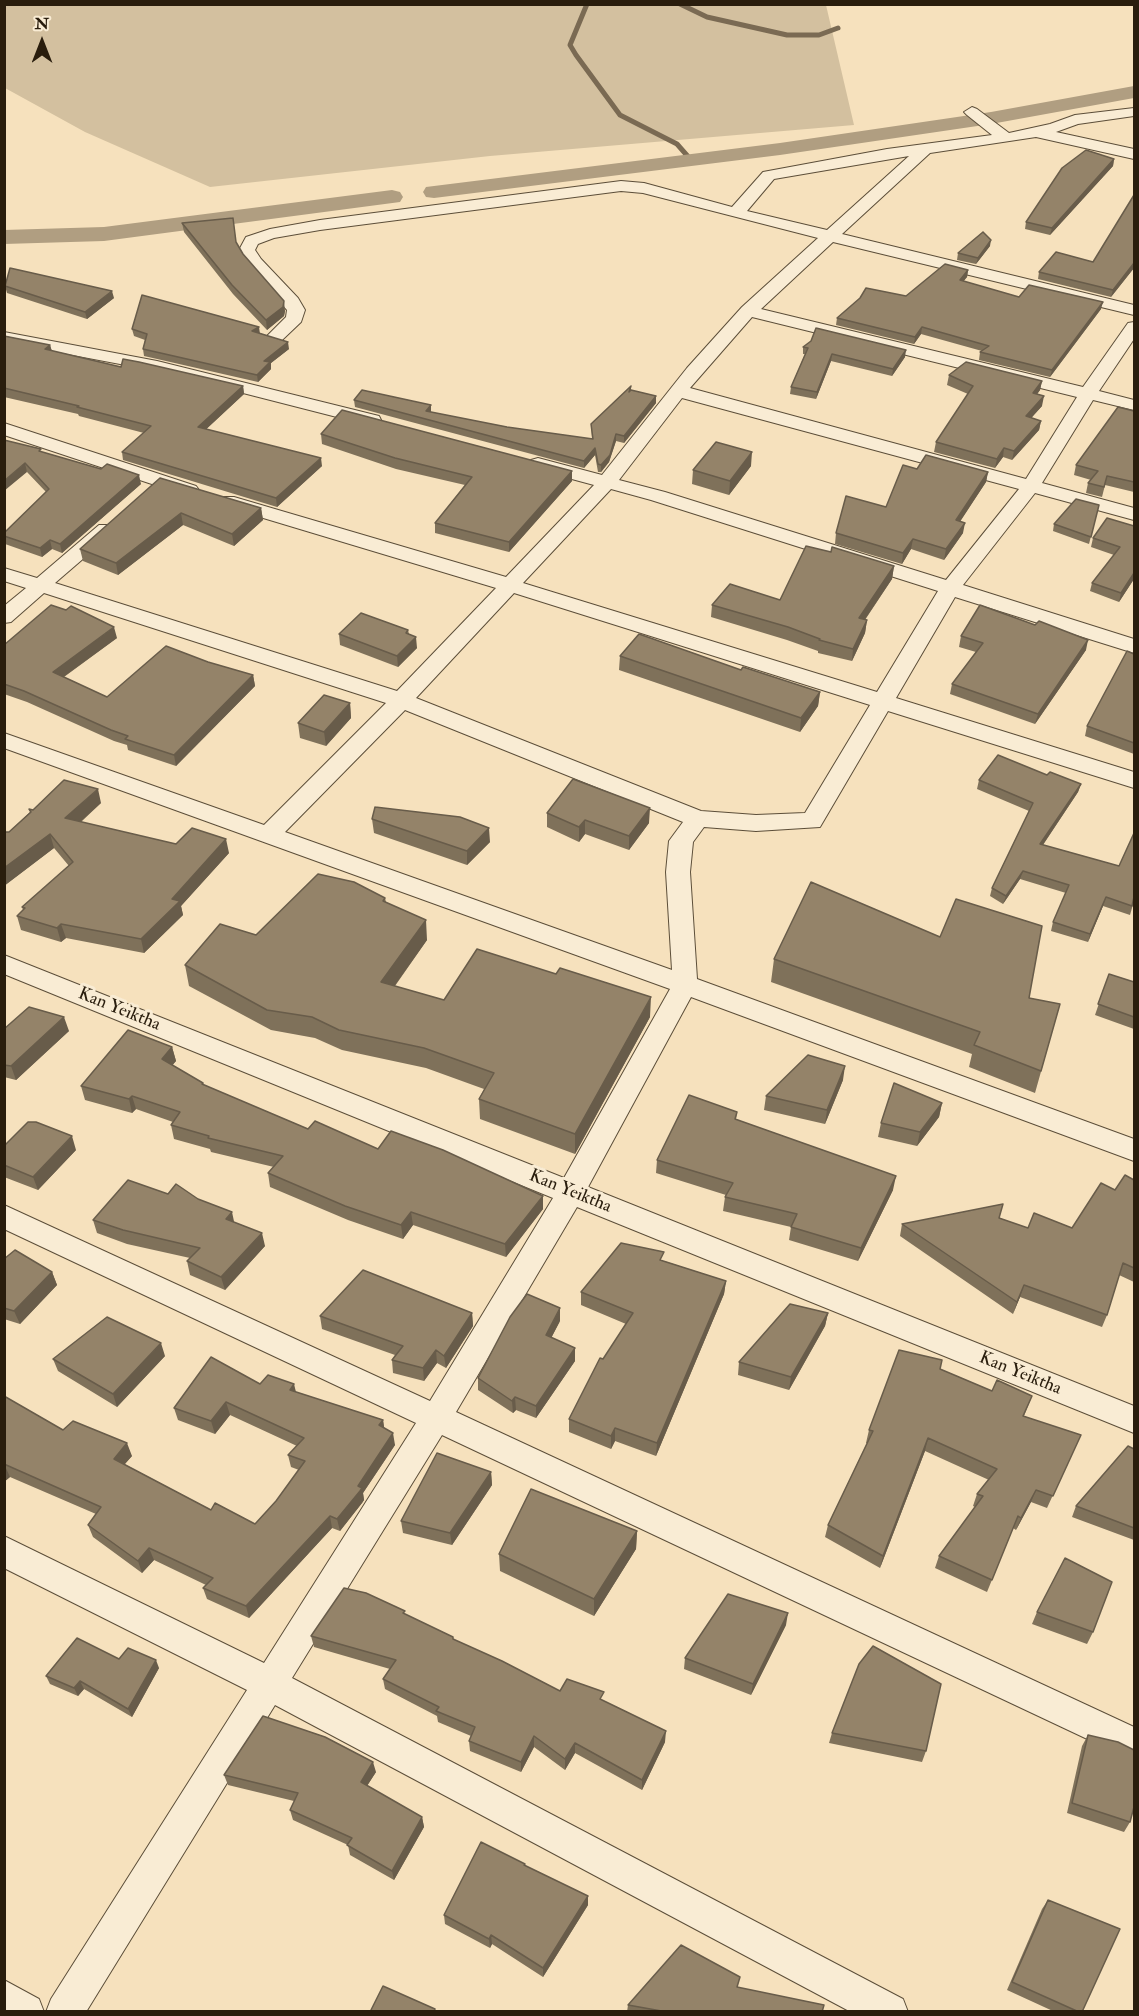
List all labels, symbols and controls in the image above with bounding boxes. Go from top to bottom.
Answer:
north arrow [12,12,72,72]
text: N [35,14,49,34]
street label: Kan Yeiktha [75,984,163,1036]
street label: Kan Yeiktha [526,1166,614,1218]
street label: Kan Yeiktha [976,1348,1064,1400]

